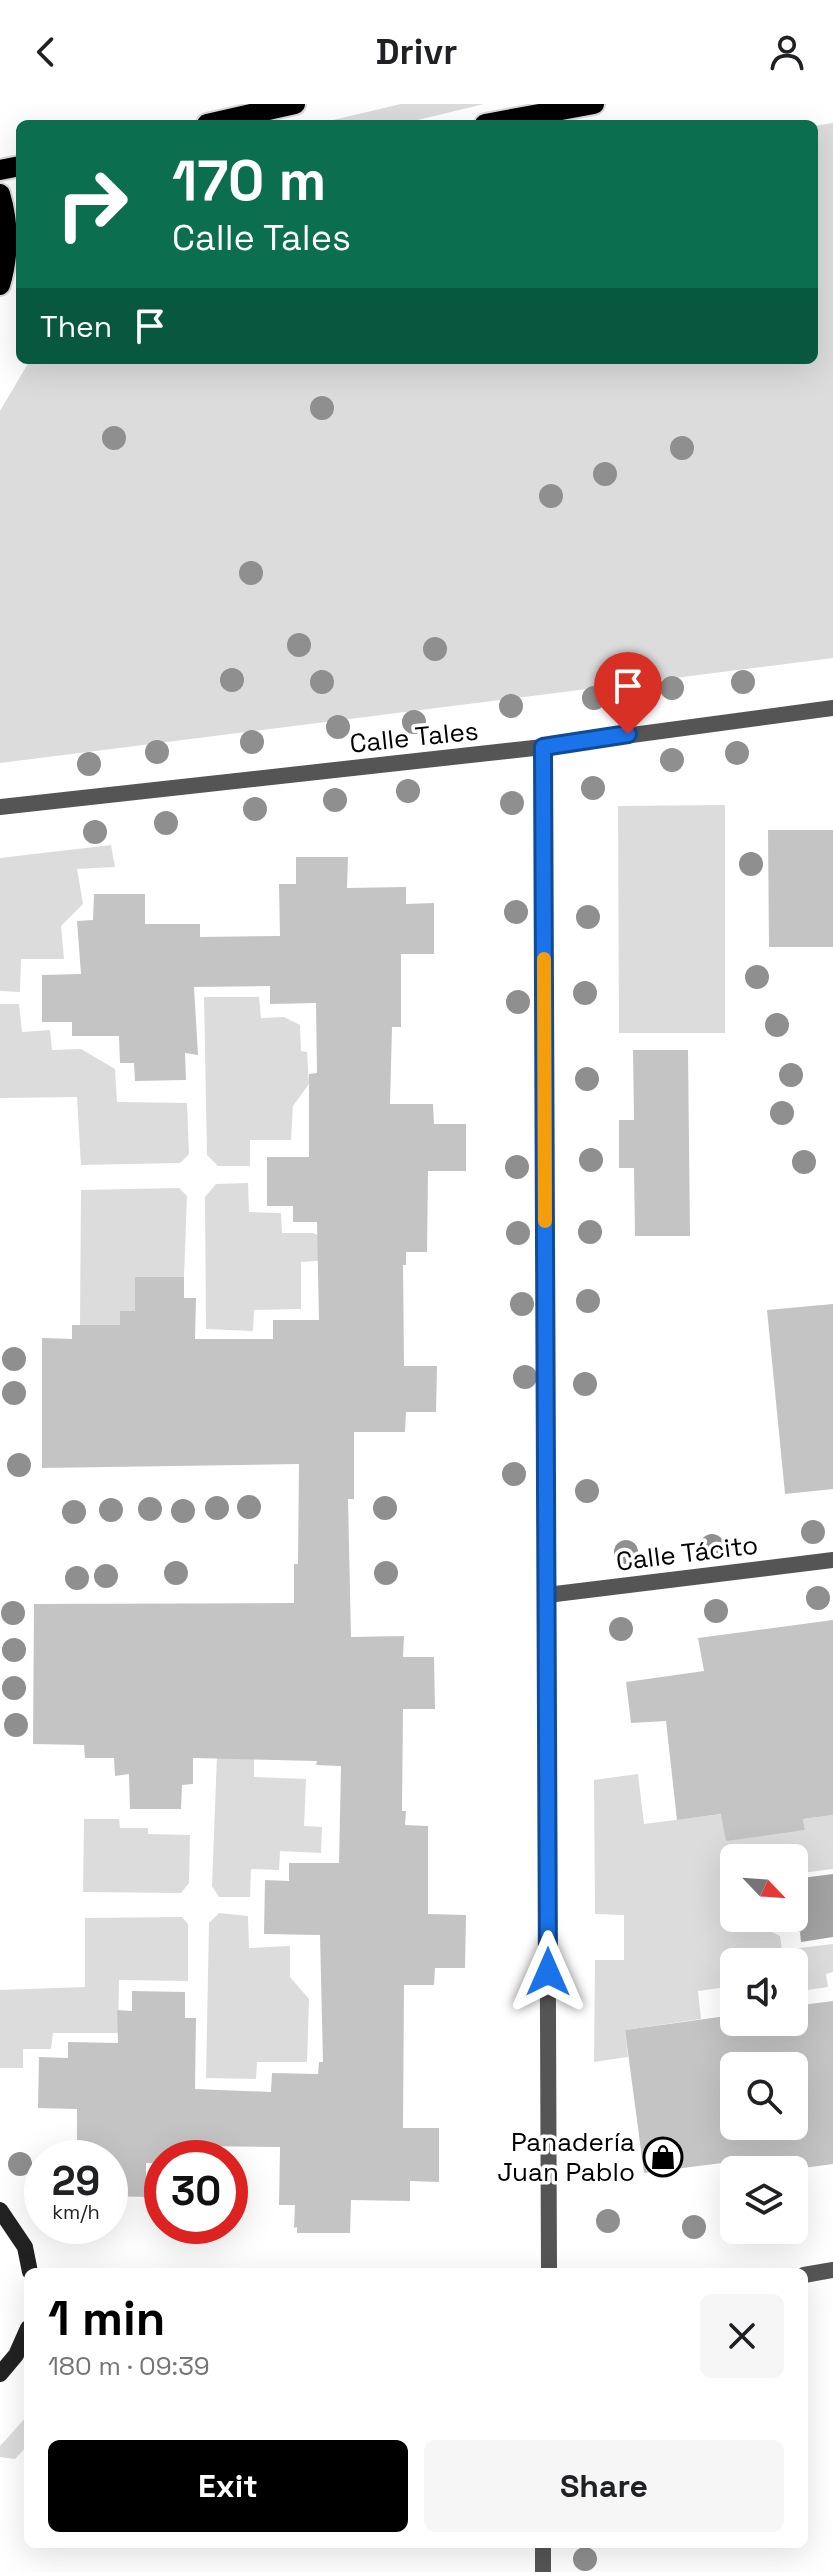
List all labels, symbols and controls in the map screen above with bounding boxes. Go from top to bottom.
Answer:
text: Drivr [376,29,457,75]
icon: back [24,30,68,74]
icon: person [765,30,809,74]
text: 170 m [172,145,326,216]
icon: right [40,152,144,256]
text: Calle Tales [172,215,351,261]
icon: arrive [128,304,172,348]
text: Then [40,307,112,346]
pin [594,652,662,734]
icon: arrive [606,664,650,708]
street label: Calle Tales [348,713,480,761]
street label: Calle Tácito [614,1527,760,1579]
north arrow [720,1844,808,1932]
map controls [720,1844,808,2244]
position arrow [506,1930,590,2014]
button: sound [720,1948,808,2036]
button: search [720,2052,808,2140]
place label: Panadería Juan Pablo [497,2125,635,2189]
shop icon: Panadería Juan Pablo [642,2136,684,2178]
speed limit sign: 30 [144,2140,248,2244]
text: 29 [52,2156,100,2207]
button: layers [720,2156,808,2244]
text: km/h [52,2199,100,2225]
text: 1 min [48,2288,165,2349]
button: close [700,2294,784,2378]
text: 180 m · 09:39 [48,2349,210,2383]
button: Exit [48,2440,408,2532]
button: Share [424,2440,784,2532]

